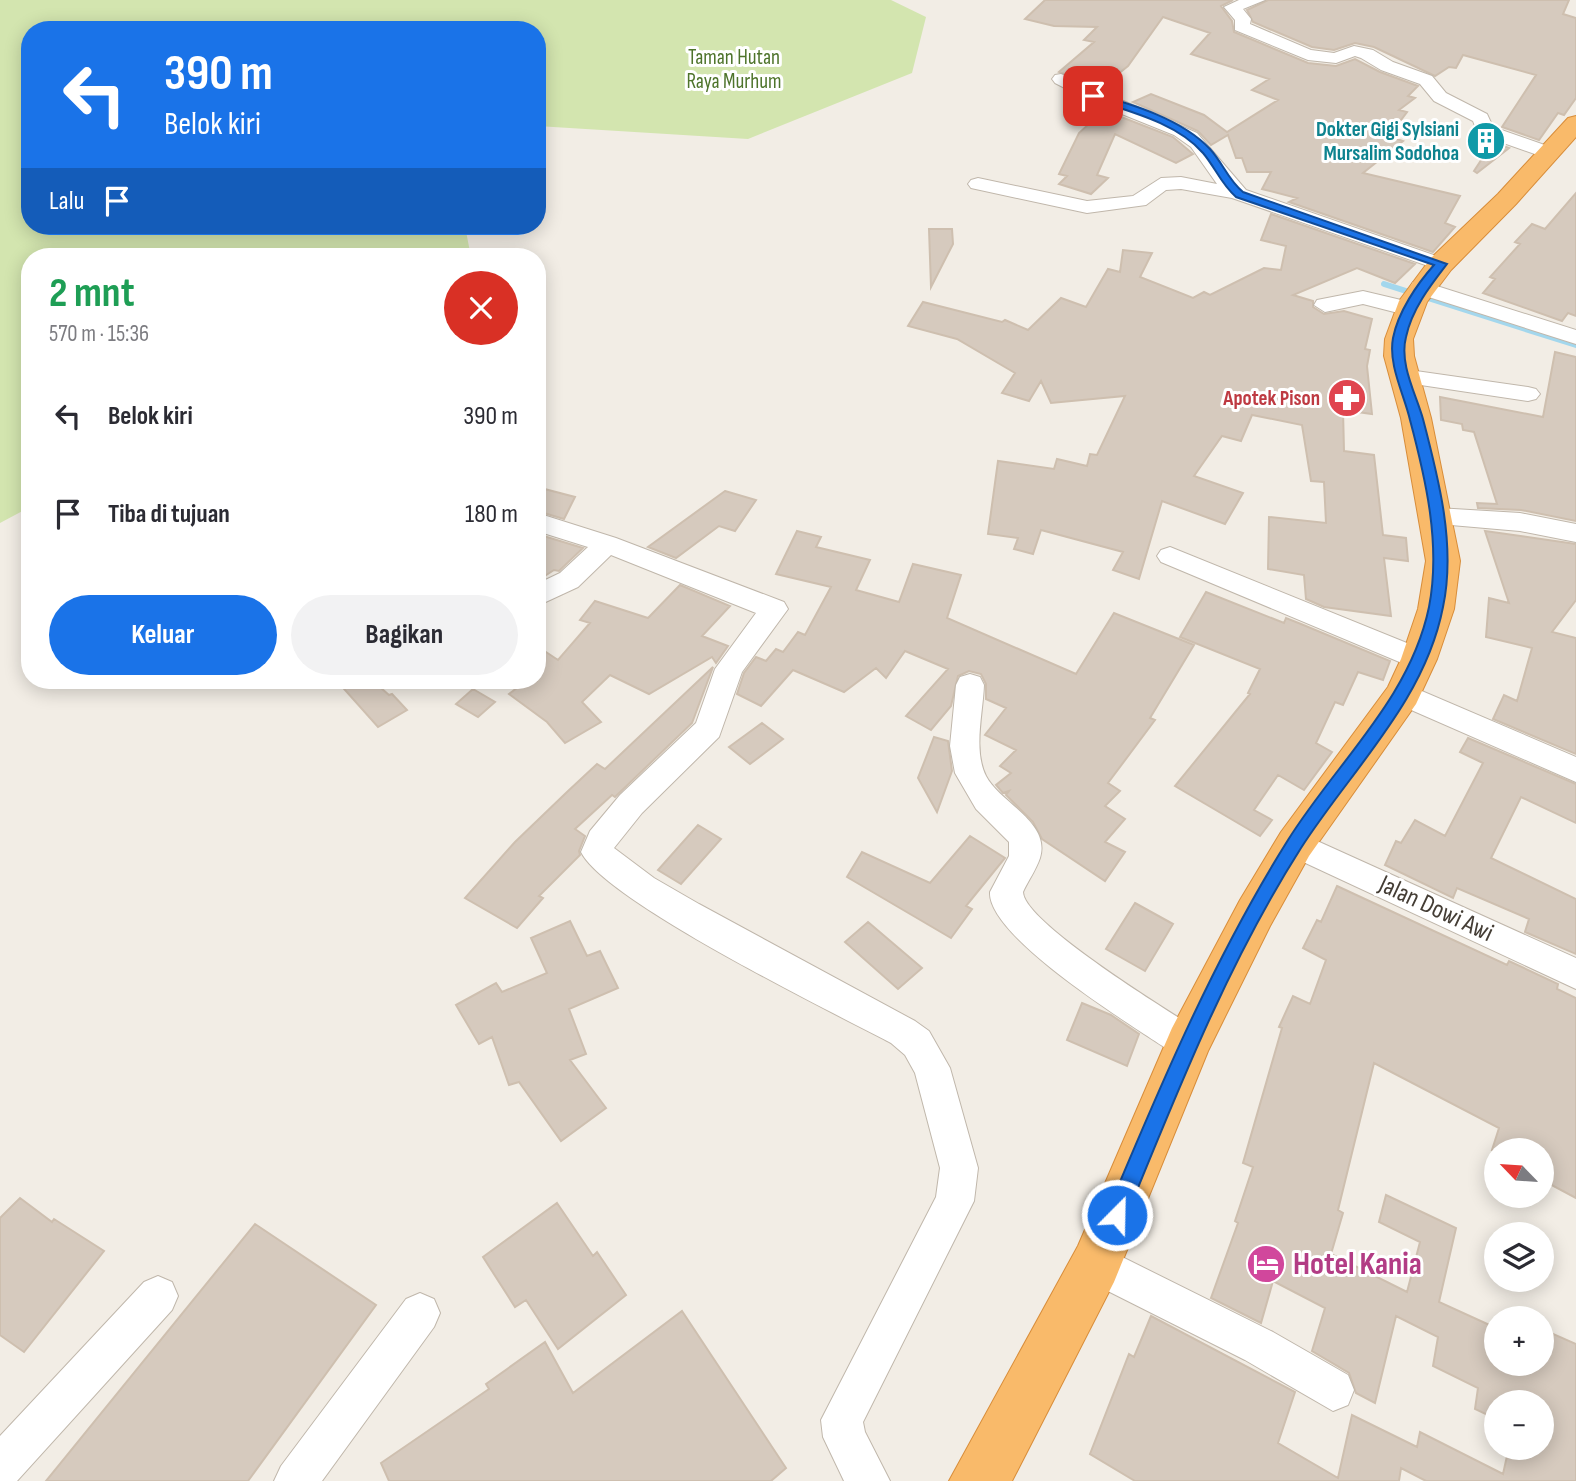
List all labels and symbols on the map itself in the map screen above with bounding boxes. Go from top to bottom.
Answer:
park label: Taman Hutan Raya Murhum [686,45,782,94]
pin [1063,66,1123,126]
place label: Dokter Gigi Sylsiani Mursalim Sodohoa [1316,117,1459,166]
building icon: Dokter Gigi Sylsiani Mursalim Sodohoa [1465,120,1507,162]
pharmacy icon: Apotek Pison [1326,377,1368,419]
place label: Apotek Pison [1222,386,1320,411]
street label: Jalan Dowi Awi [1373,869,1498,949]
north arrow [1484,1138,1554,1208]
position arrow [1080,1178,1154,1252]
hotel icon: Hotel Kania [1245,1243,1287,1285]
place label: Hotel Kania [1293,1245,1422,1284]

